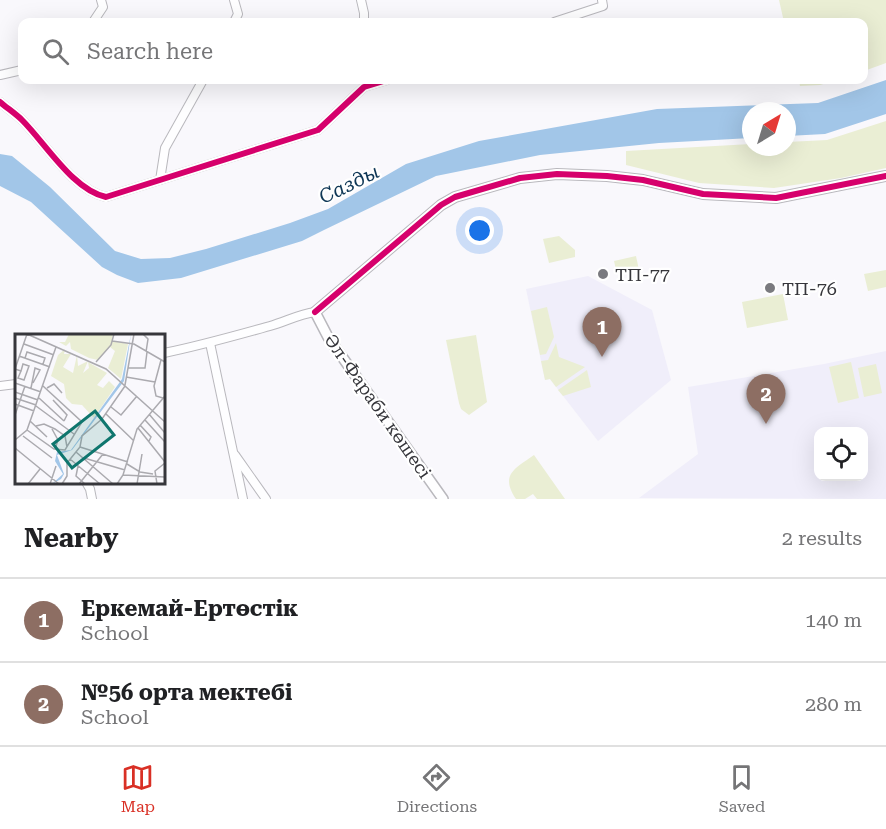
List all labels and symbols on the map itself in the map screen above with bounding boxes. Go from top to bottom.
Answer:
north arrow [742,102,796,156]
water label: Сазды [315,159,383,209]
your location [465,216,494,245]
place label: ТП-77 [615,264,670,285]
marker: ТП-77 [596,267,610,281]
place label: ТП-76 [782,278,837,299]
marker: ТП-76 [763,281,777,295]
pin: 1 [582,308,622,357]
street label: Әл-Фараби көшесі [320,330,436,482]
inset map [15,334,165,484]
pin: 2 [746,374,786,424]

